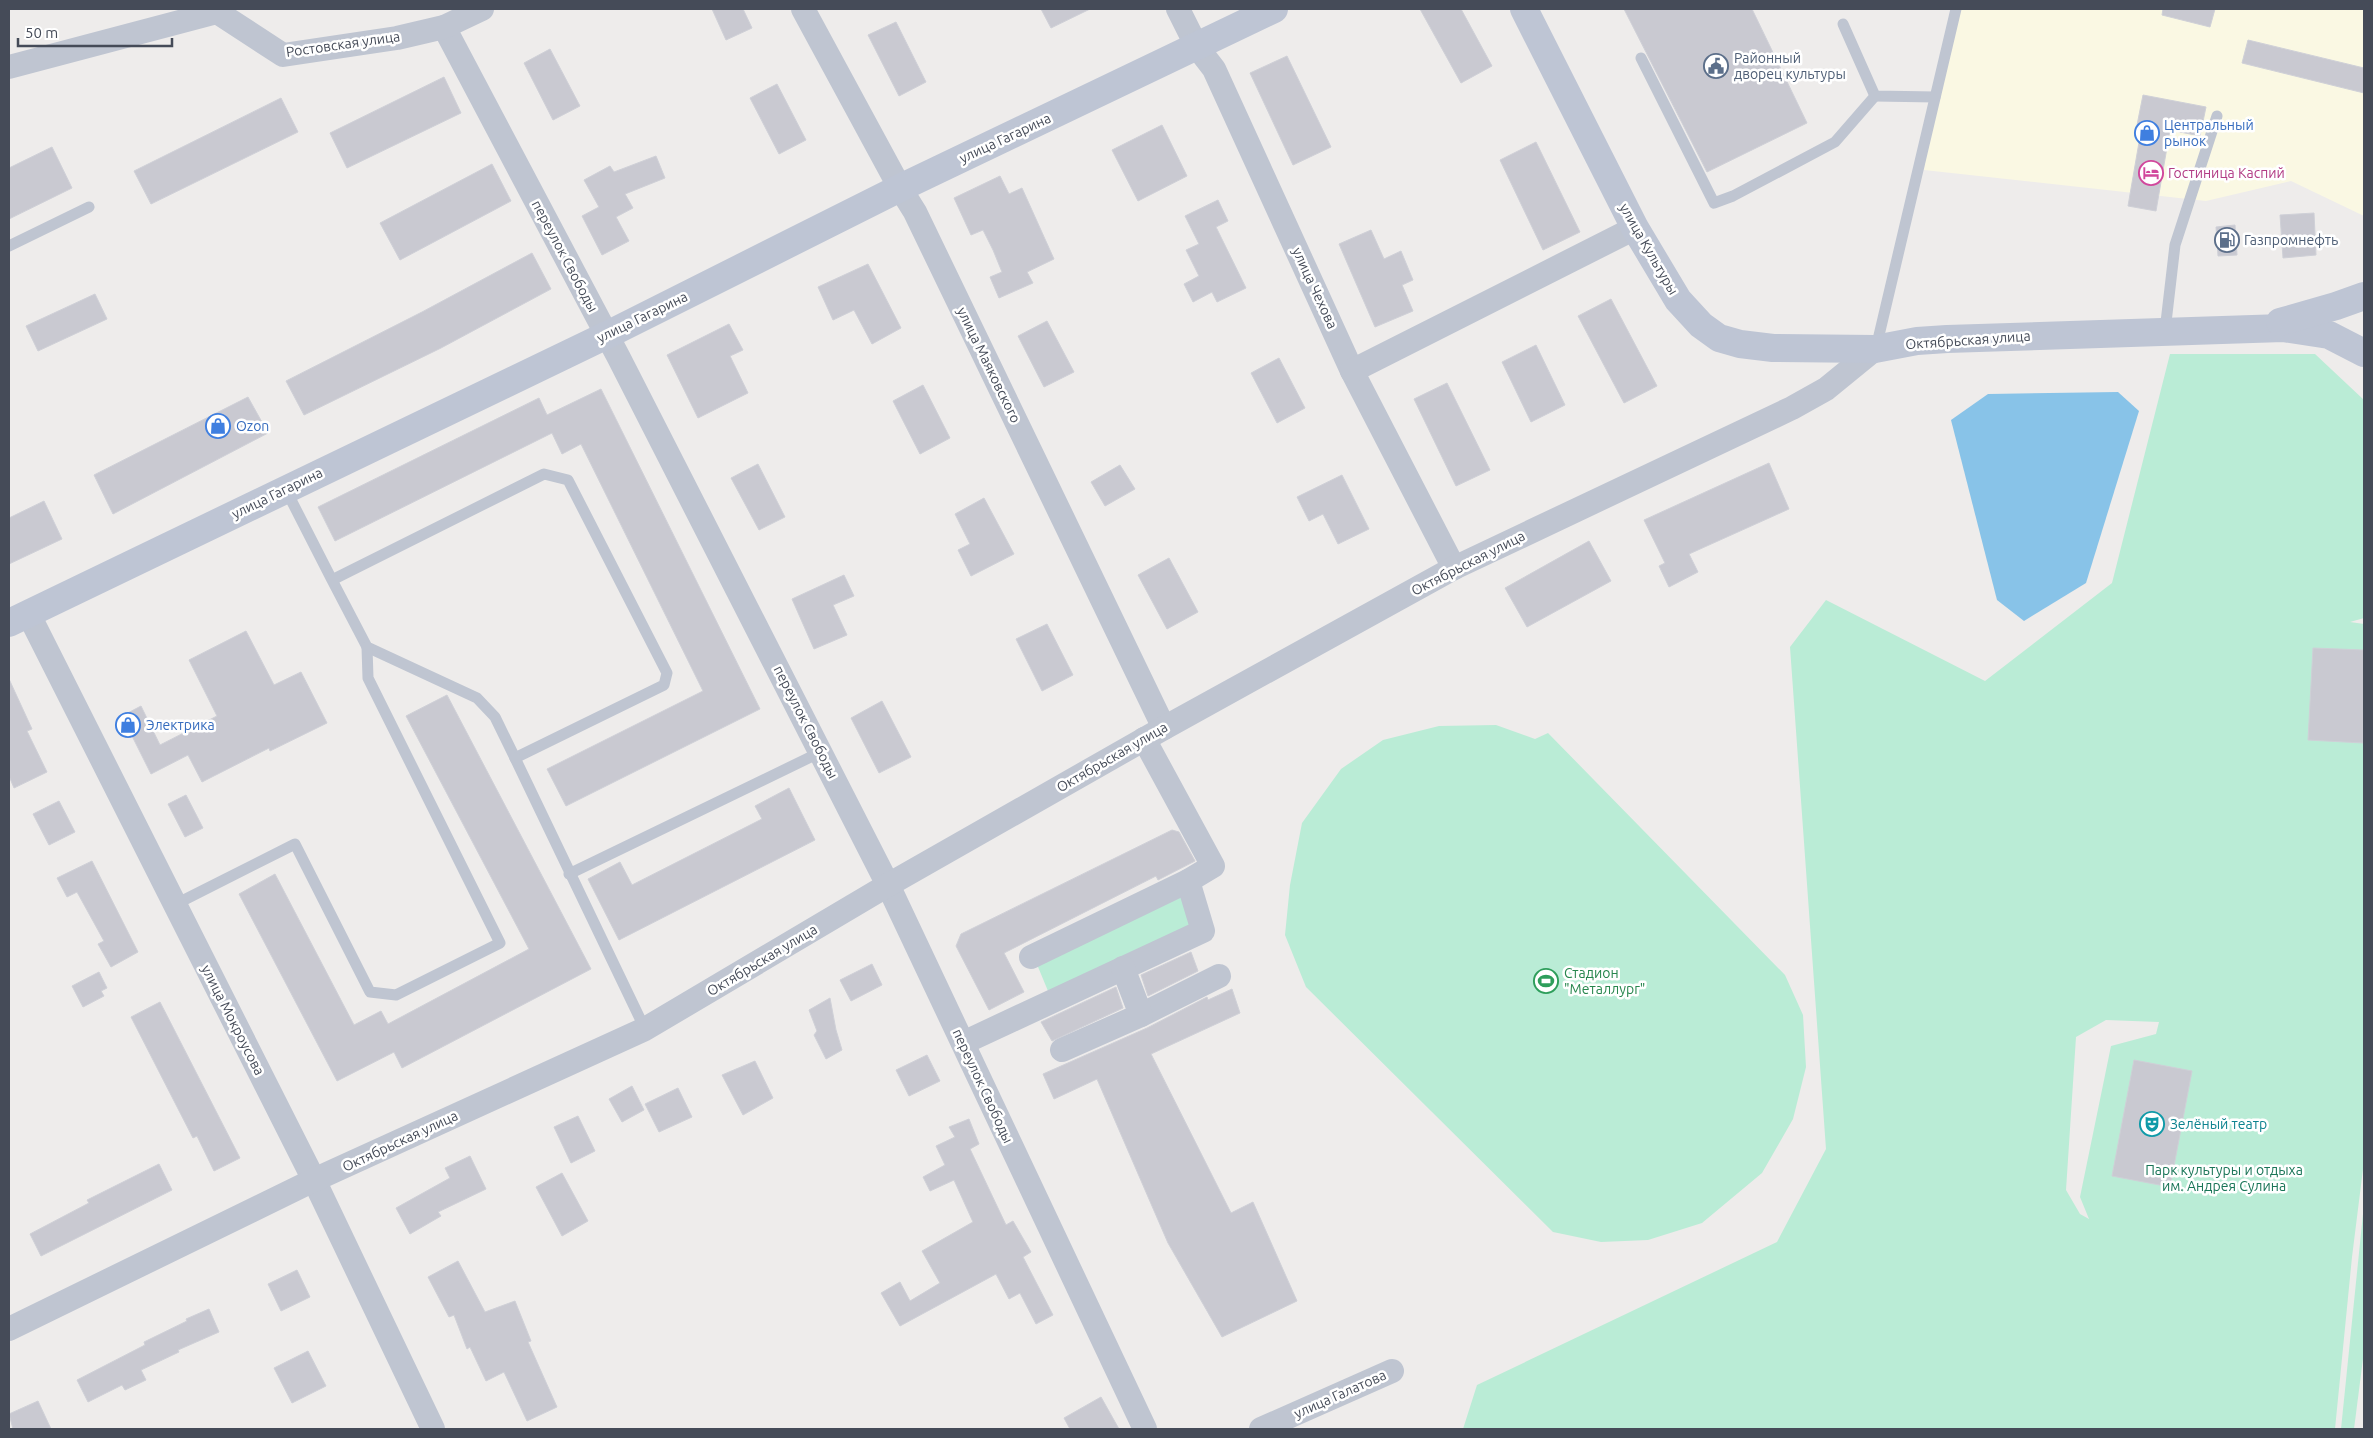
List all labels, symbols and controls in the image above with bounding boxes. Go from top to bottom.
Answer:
scale bar [18,15,171,47]
text: 50 m [25,24,58,41]
street label: Ростовская улица [285,28,401,60]
place label: Районный дворец культуры [1734,50,1846,82]
public building icon: Районный дворец культуры [1703,53,1729,79]
street label: улица Гагарина [957,110,1053,166]
place label: Центральный рынок [2164,117,2254,149]
shop icon: Центральный рынок [2134,120,2160,146]
hotel icon: Гостиница Каспий [2138,160,2164,186]
place label: Гостиница Каспий [2168,165,2285,181]
street label: переулок Свободы [529,197,601,315]
street label: улица Культуры [1616,200,1682,298]
fuel station icon: Газпромнефть [2214,227,2240,253]
place label: Газпромнефть [2244,232,2338,248]
street label: улица Чехова [1289,245,1341,331]
street label: улица Гагарина [594,288,690,346]
street label: улица Маяковского [954,305,1024,425]
street label: Октябрьская улица [1905,328,2031,352]
shop icon: Ozon [205,413,231,439]
place label: Ozon [236,418,269,434]
street label: улица Гагарина [229,464,325,522]
street label: Октябрьская улица [1408,527,1528,599]
street label: переулок Свободы [771,663,841,781]
shop icon: Электрика [115,712,141,738]
place label: Электрика [146,717,215,733]
street label: Октябрьская улица [1054,719,1170,795]
street label: Октябрьская улица [704,921,820,999]
street label: улица Мокроусова [198,962,268,1078]
place label: Стадион "Металлург" [1564,965,1645,997]
sports icon: Стадион "Металлург" [1533,968,1559,994]
street label: переулок Свободы [949,1026,1017,1146]
street label: Октябрьская улица [340,1107,460,1175]
theatre icon: Зелёный театр [2139,1111,2165,1137]
place label: Зелёный театр [2170,1116,2267,1132]
park label: Парк культуры и отдыха им. Андрея Сулина [2145,1162,2303,1194]
street label: улица Галатова [1291,1367,1389,1421]

